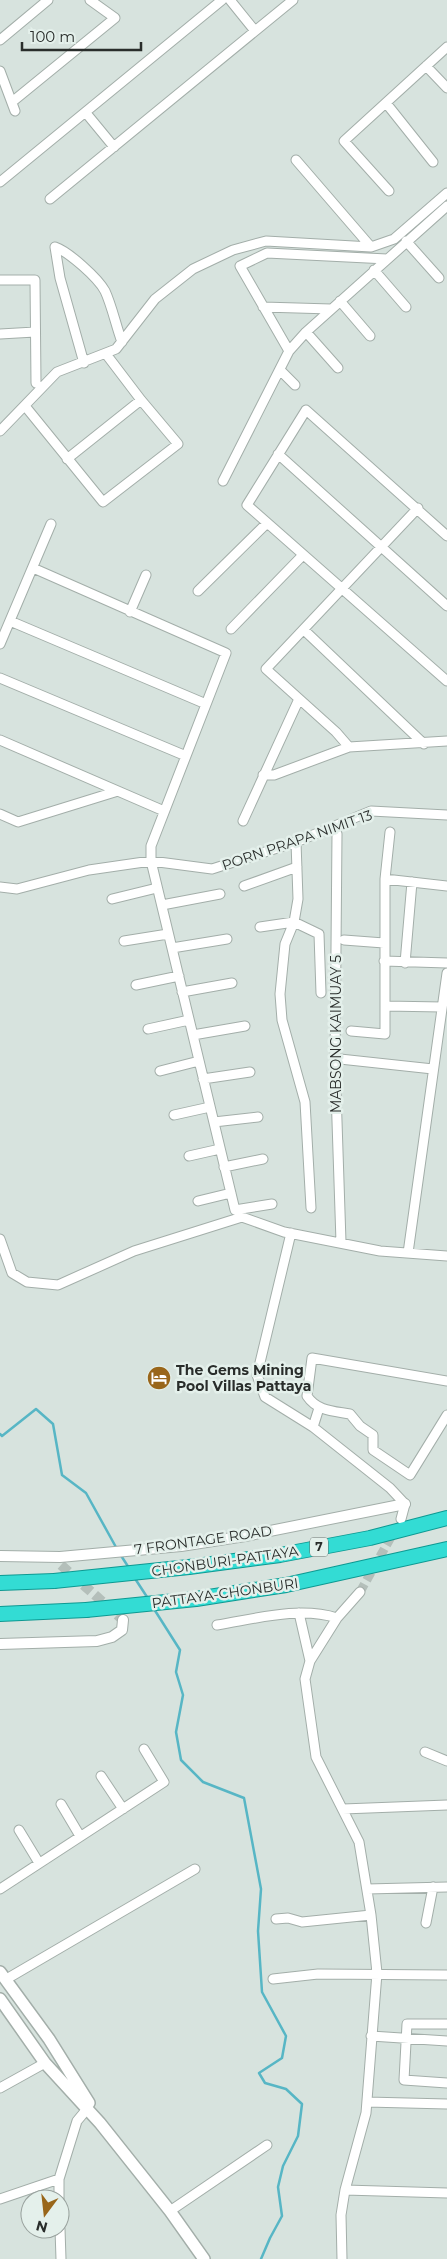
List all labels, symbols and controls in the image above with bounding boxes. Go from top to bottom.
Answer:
scale bar [22,20,141,52]
text: 100 m [30,27,75,46]
street label: PORN PRAPA NIMIT 13 [219,806,375,874]
street label: MABSONG KAIMUAY 5 [327,955,345,1113]
place label: The Gems Mining Pool Villas Pattaya [176,1361,311,1395]
hotel icon: The Gems Mining Pool Villas Pattaya [146,1365,172,1391]
street label: 7 FRONTAGE ROAD [133,1521,273,1559]
road number: 7 [310,1538,328,1556]
street label: CHONBURI-PATTAYA [150,1542,301,1580]
street label: PATTAYA-CHONBURI [150,1574,300,1612]
north arrow [20,2189,70,2239]
text: N [34,2216,49,2237]

